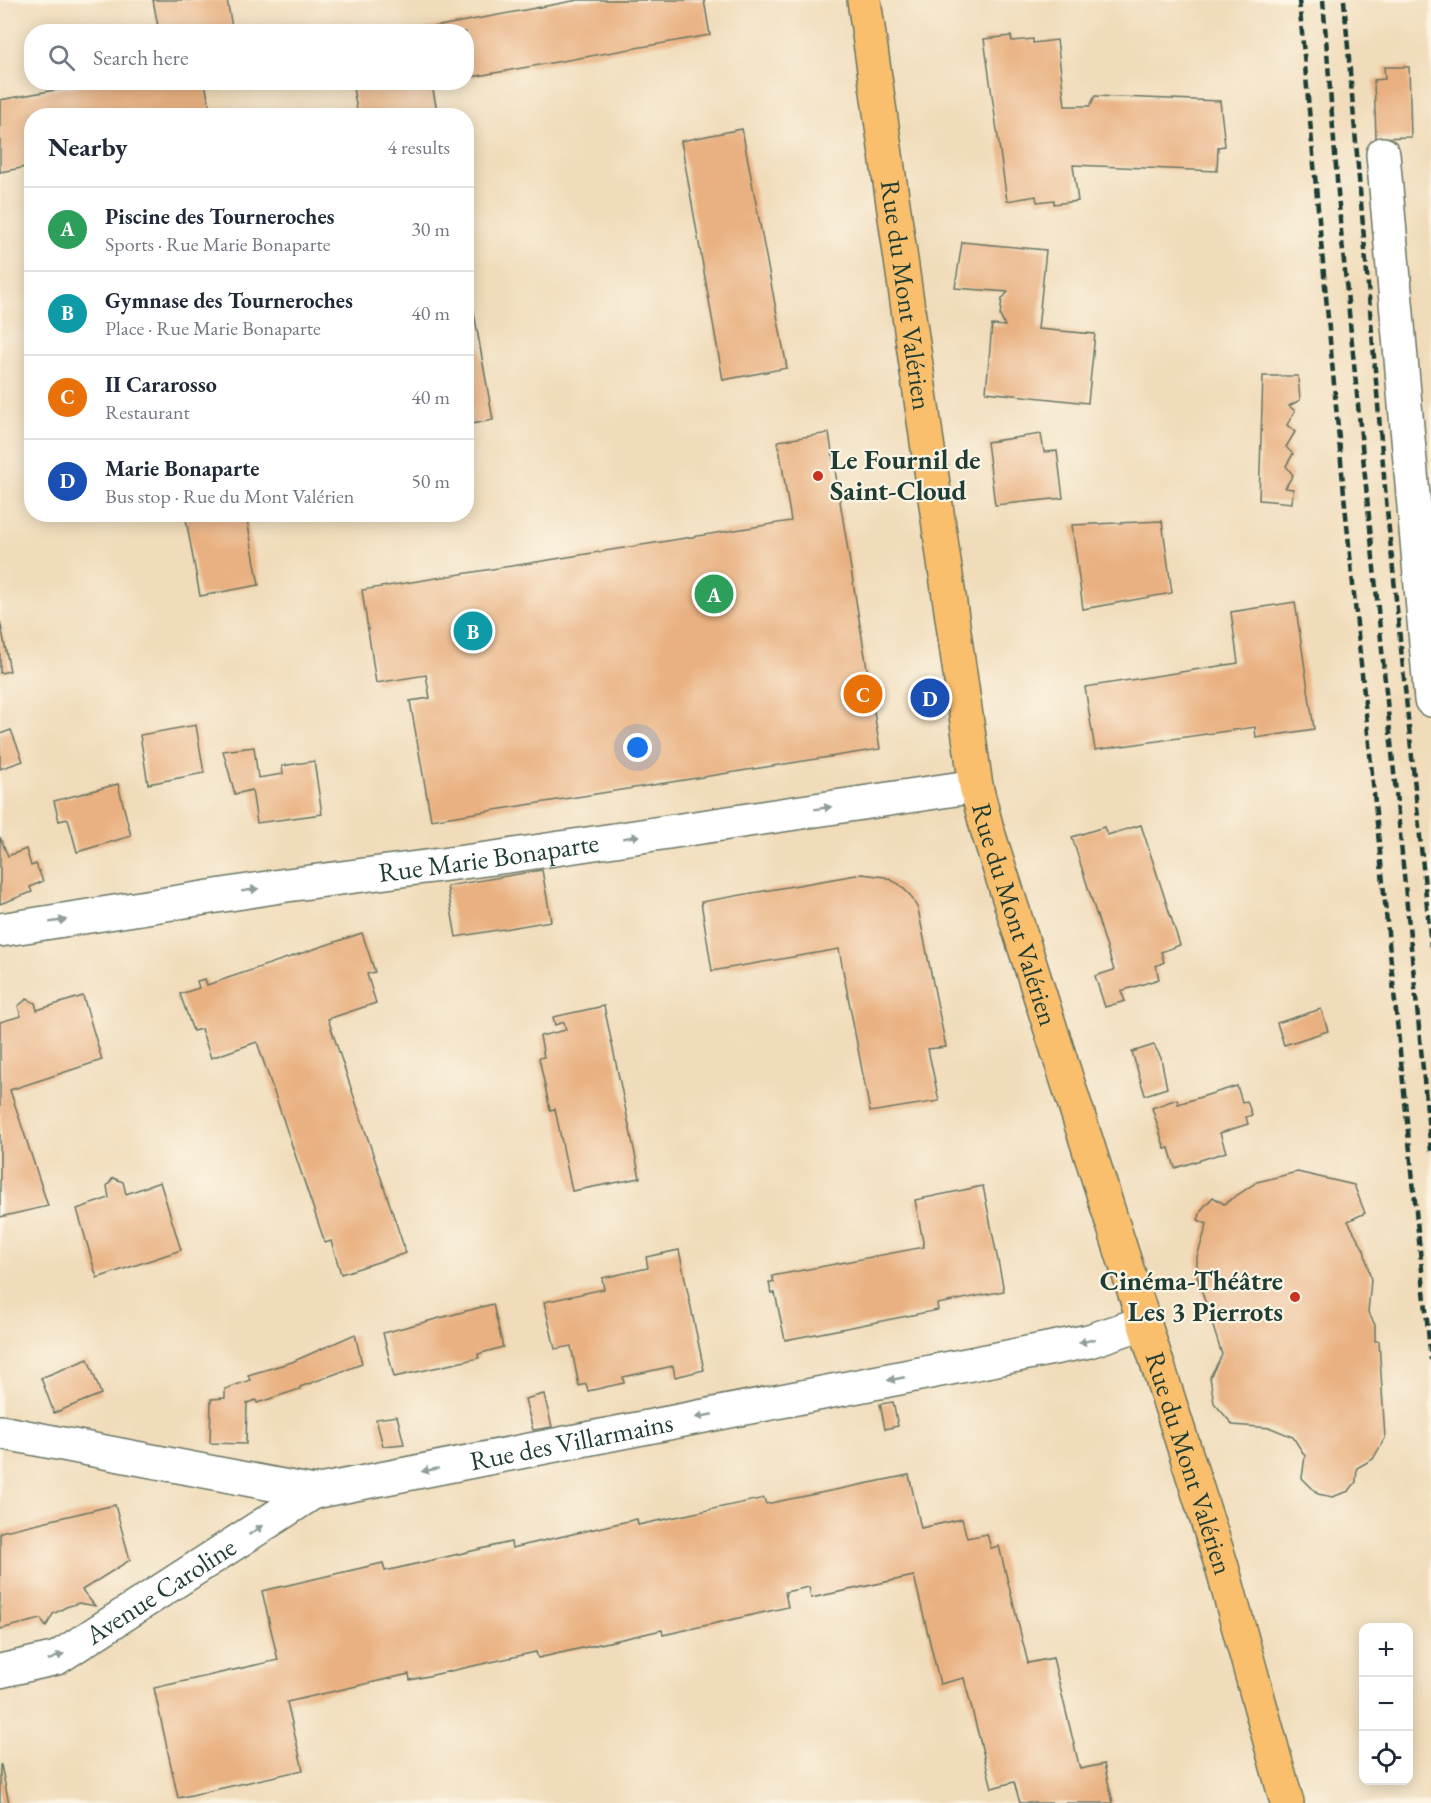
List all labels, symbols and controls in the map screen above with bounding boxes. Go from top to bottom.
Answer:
search box [24,24,474,90]
icon: search [45,41,78,74]
text: Search here [93,43,188,72]
text: Nearby [48,130,128,164]
text: 4 results [387,134,450,160]
street label: Rue du Mont Valérien [873,178,940,412]
text: Piscine des Tourneroches [105,202,335,231]
text: A [60,216,75,242]
text: 30 m [411,216,450,242]
text: Sports · Rue Marie Bonaparte [105,231,330,257]
text: Gymnase des Tourneroches [105,286,353,315]
text: B [61,300,74,326]
text: 40 m [411,300,450,326]
text: Place · Rue Marie Bonaparte [105,315,321,341]
text: II Cararosso [105,370,217,399]
text: C [60,384,75,410]
text: 40 m [411,384,450,410]
text: Restaurant [105,399,190,425]
place label: Le Fournil de Saint-Cloud [830,442,981,508]
text: Marie Bonaparte [105,454,260,483]
text: D [60,468,75,494]
text: 50 m [411,468,450,494]
marker: Le Fournil de Saint-Cloud [811,469,825,483]
text: Bus stop · Rue du Mont Valérien [105,483,354,509]
pin: A [694,572,734,616]
pin: B [454,608,492,654]
pin: C [844,672,882,716]
pin: D [910,676,950,720]
your location [623,733,652,762]
street label: Rue du Mont Valérien [964,799,1067,1030]
one-way arrow [814,803,833,812]
street label: Rue Marie Bonaparte [376,825,601,890]
one-way arrow [621,833,640,842]
one-way arrow [241,886,260,895]
one-way arrow [48,916,67,925]
place label: Cinéma-Théâtre Les 3 Pierrots [1100,1263,1283,1329]
marker: Cinéma-Théâtre Les 3 Pierrots [1288,1290,1302,1304]
one-way arrow [1078,1337,1096,1347]
street label: Rue du Mont Valérien [1138,1347,1241,1579]
one-way arrow [886,1375,905,1384]
street label: Rue des Villarmains [467,1404,676,1478]
one-way arrow [695,1412,714,1421]
one-way arrow [421,1466,440,1475]
one-way arrow [248,1524,264,1535]
street label: Avenue Caroline [78,1529,243,1653]
map controls [1359,1623,1413,1785]
button: + [1359,1623,1413,1677]
one-way arrow [48,1652,66,1662]
button: − [1359,1677,1413,1731]
button: locate [1359,1731,1413,1785]

